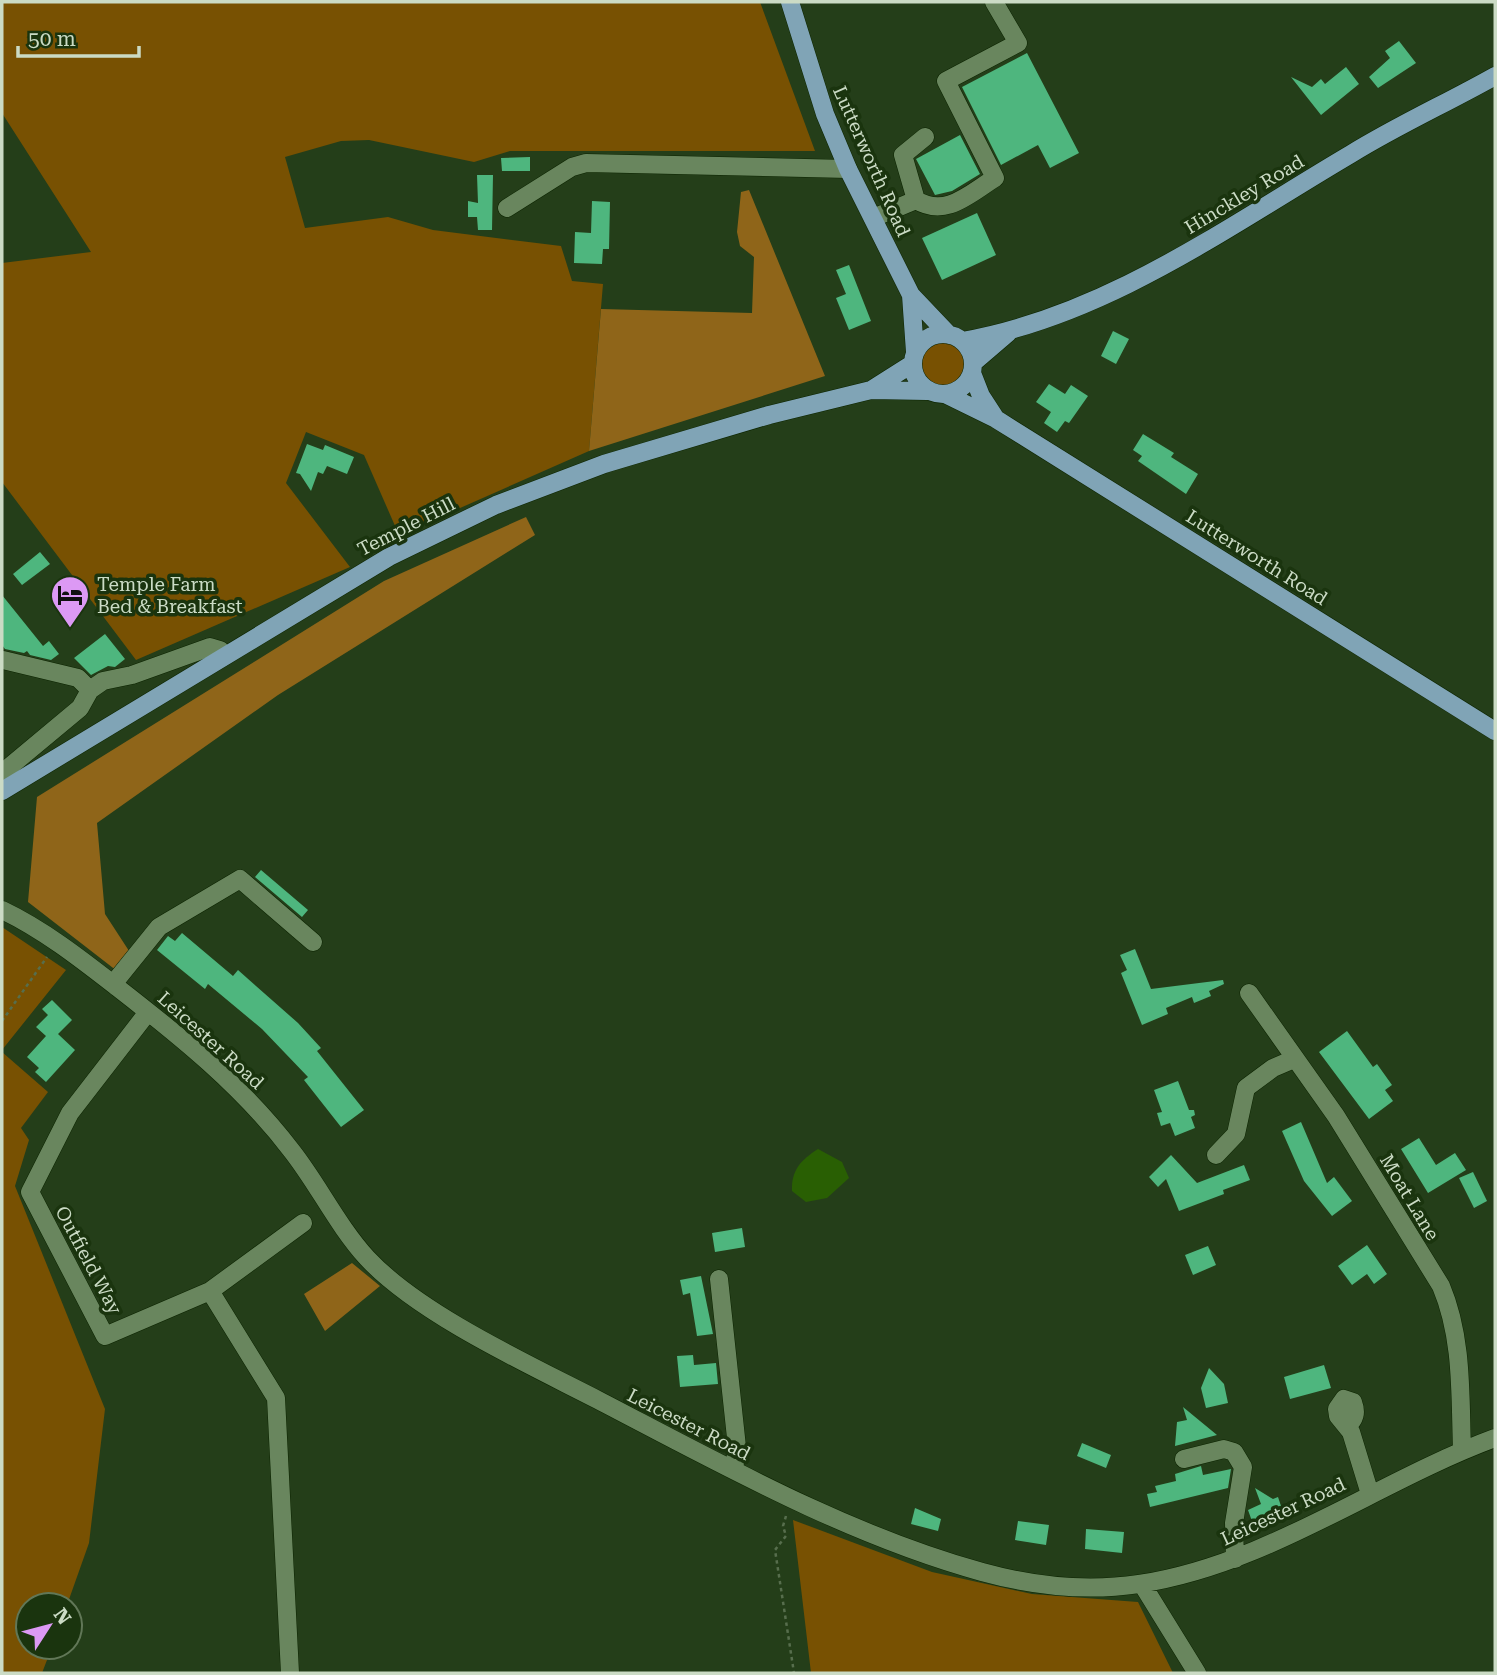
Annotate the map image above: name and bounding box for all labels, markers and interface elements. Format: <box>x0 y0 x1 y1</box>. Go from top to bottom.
scale bar <box>18 14 138 58</box>
text: 50 m <box>28 27 76 51</box>
street label: Lutterworth Road <box>828 82 915 240</box>
street label: Hinckley Road <box>1180 150 1308 239</box>
street label: Temple Hill <box>354 492 459 561</box>
street label: Lutterworth Road <box>1182 505 1332 610</box>
place label: Temple Farm Bed & Breakfast <box>97 573 243 618</box>
hotel icon: Temple Farm Bed & Breakfast <box>49 574 91 629</box>
street label: Leicester Road <box>153 987 269 1094</box>
street label: Moat Lane <box>1375 1150 1444 1244</box>
street label: Outfield Way <box>50 1202 127 1319</box>
street label: Leicester Road <box>623 1384 754 1465</box>
street label: Leicester Road <box>1217 1472 1349 1550</box>
north arrow <box>14 1591 84 1661</box>
text: N <box>49 1604 76 1629</box>

